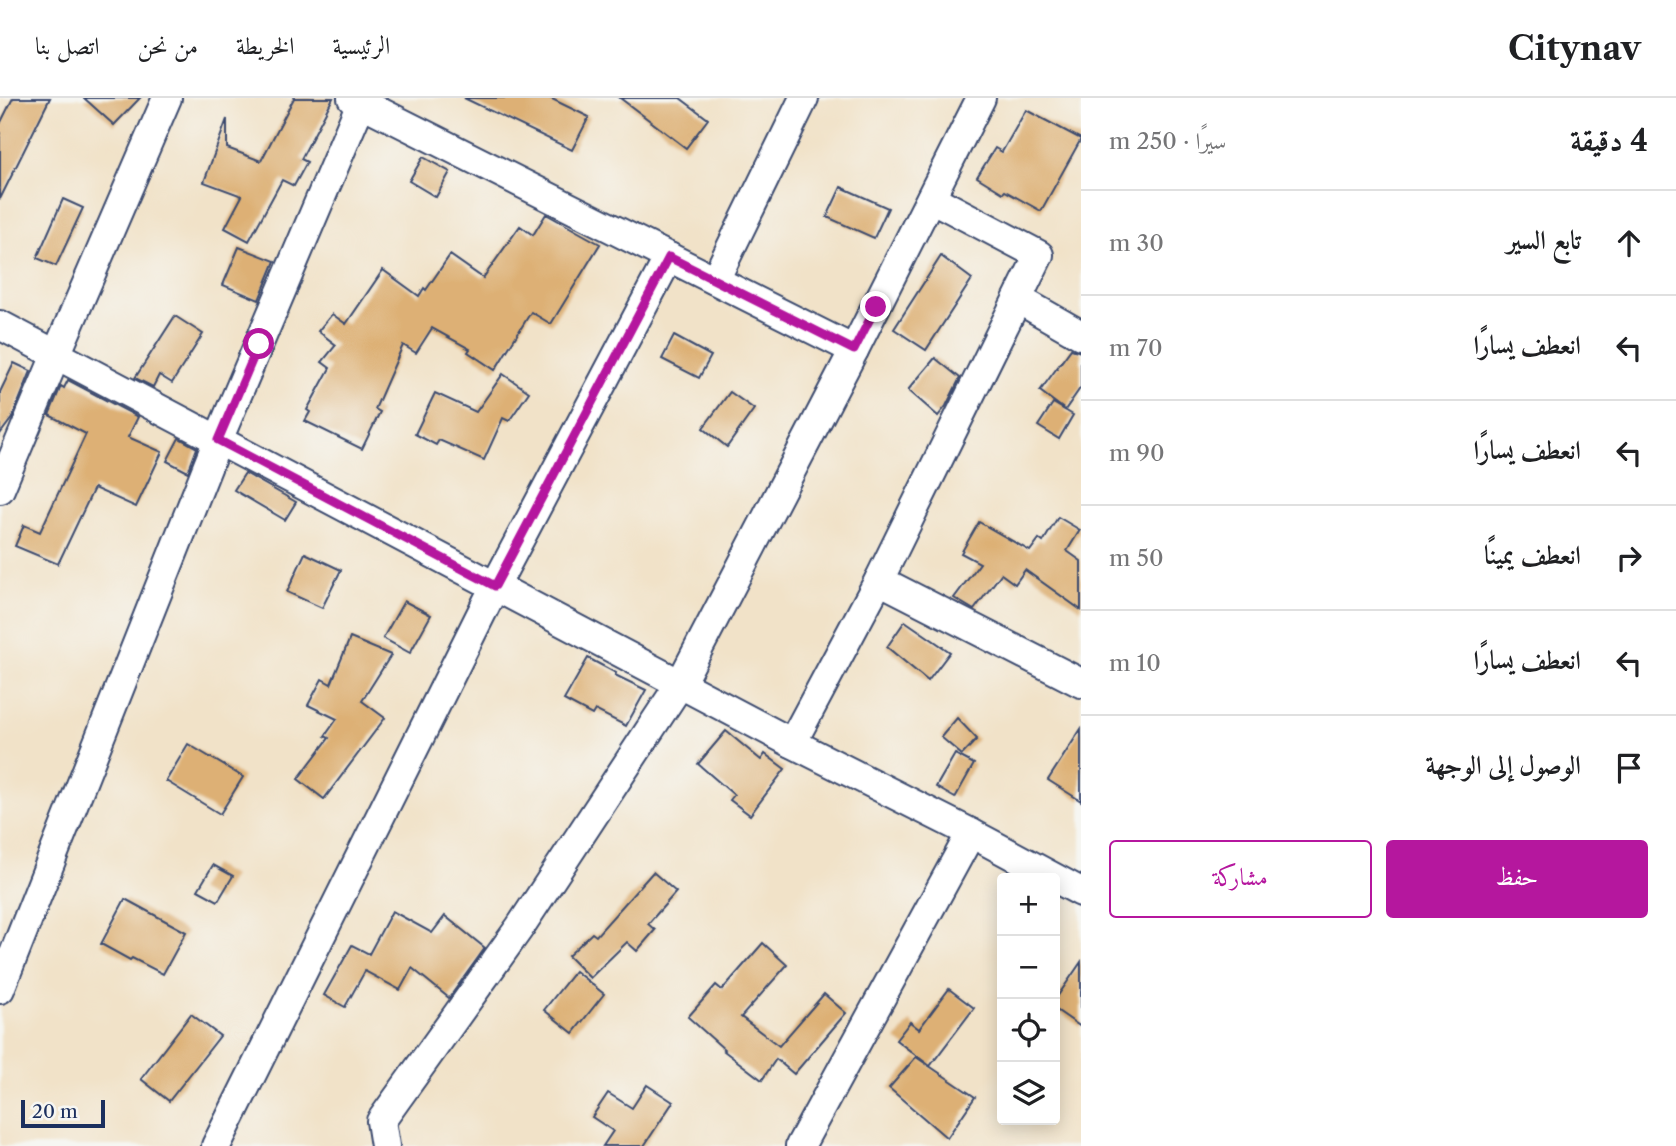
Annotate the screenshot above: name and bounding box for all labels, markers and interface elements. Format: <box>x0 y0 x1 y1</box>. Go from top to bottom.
text: Citynav <box>1508 28 1641 69</box>
text: اتصل بنا <box>35 31 99 60</box>
text: من نحن <box>137 31 198 60</box>
text: الخريطة <box>236 31 294 60</box>
text: الرئيسية <box>332 31 390 60</box>
text: 4 دقيقة <box>1570 122 1648 159</box>
text: سيرًا · 250 m <box>1109 127 1226 155</box>
text: تابع السير <box>1507 224 1581 256</box>
icon: ahead <box>1610 224 1648 262</box>
text: 30 m <box>1109 229 1164 257</box>
route end <box>860 291 891 322</box>
route start <box>243 328 274 359</box>
text: انعطف يسارًا <box>1473 329 1581 361</box>
icon: left <box>1610 329 1648 367</box>
text: 70 m <box>1109 334 1162 362</box>
text: انعطف يسارًا <box>1473 434 1581 466</box>
icon: left <box>1610 434 1648 472</box>
text: 90 m <box>1109 439 1165 467</box>
text: انعطف يمينًا <box>1484 539 1581 571</box>
icon: right <box>1610 539 1648 577</box>
text: 50 m <box>1109 544 1164 572</box>
text: انعطف يسارًا <box>1473 644 1581 676</box>
icon: left <box>1610 644 1648 682</box>
text: 10 m <box>1109 649 1161 677</box>
text: الوصول إلى الوجهة <box>1426 749 1581 781</box>
icon: arrive <box>1610 749 1648 787</box>
button: مشاركة <box>1109 840 1372 918</box>
button: حفظ <box>1386 840 1648 918</box>
map controls <box>997 873 1060 1125</box>
button: + <box>997 873 1060 936</box>
button: − <box>997 936 1060 999</box>
button: locate <box>997 999 1060 1062</box>
button: layers <box>997 1062 1060 1125</box>
scale bar <box>21 1097 105 1129</box>
text: 20 m <box>32 1100 78 1123</box>

